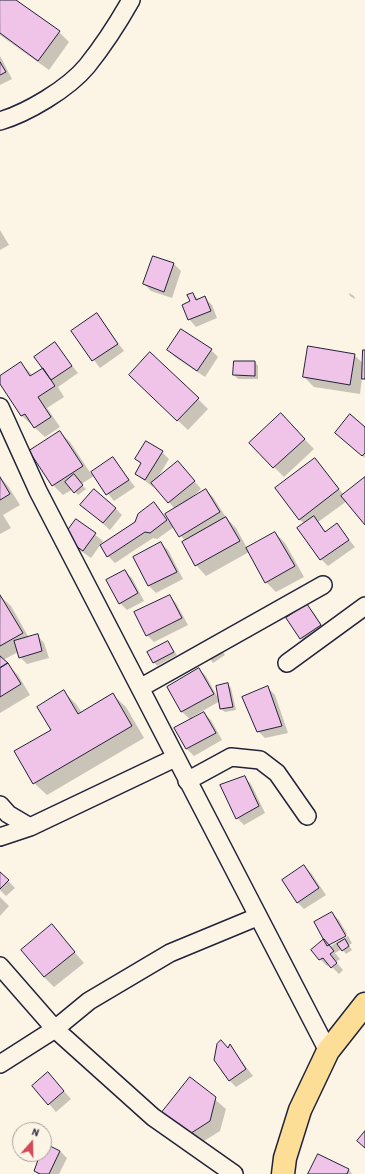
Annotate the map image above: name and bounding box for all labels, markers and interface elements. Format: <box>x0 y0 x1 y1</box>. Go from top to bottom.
north arrow <box>12 1122 52 1162</box>
text: N <box>31 1124 41 1139</box>

